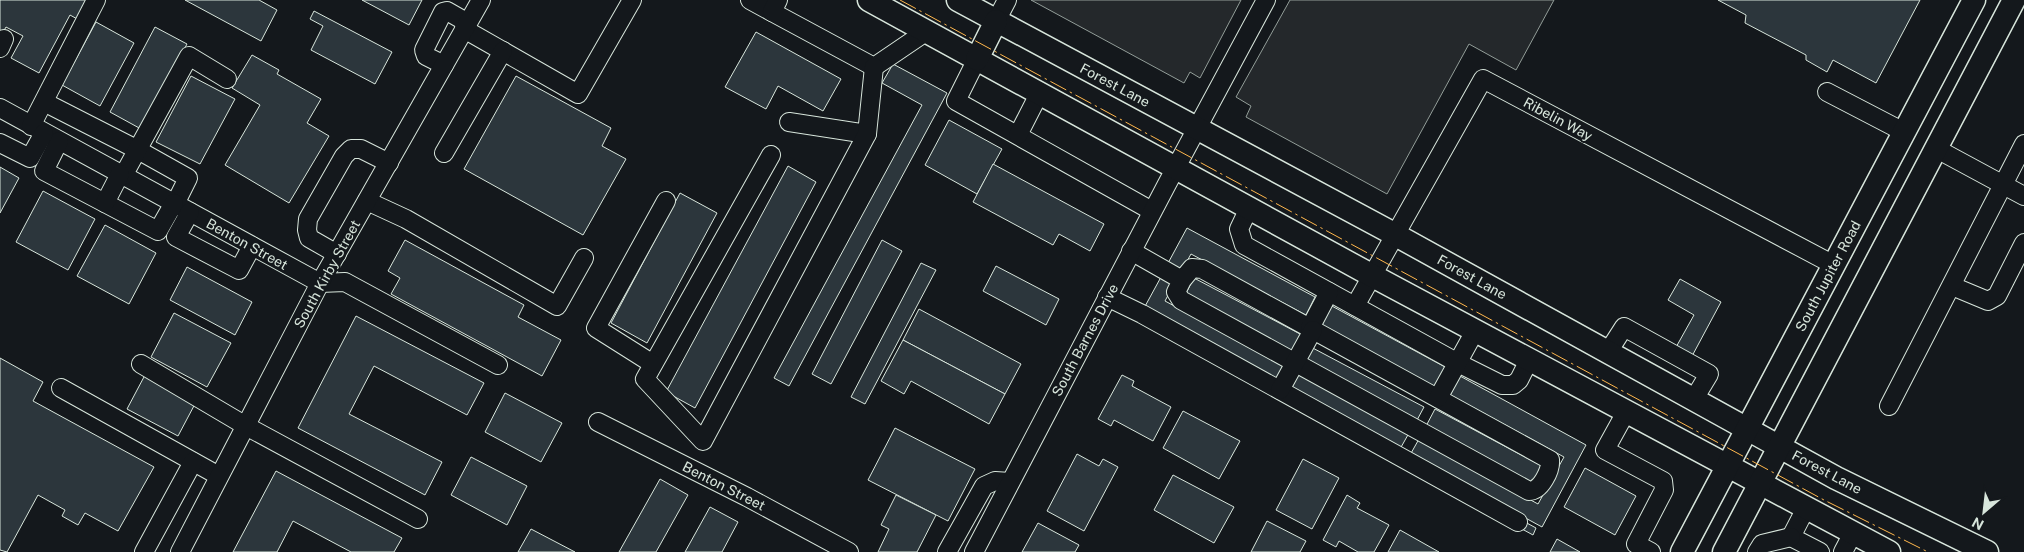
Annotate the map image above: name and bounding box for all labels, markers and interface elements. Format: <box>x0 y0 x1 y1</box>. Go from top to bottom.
street label: Forest Lane <box>1077 60 1153 110</box>
street label: Ribelin Way <box>1521 94 1596 144</box>
street label: Benton Street <box>203 215 291 273</box>
street label: South Kirby Street <box>291 217 363 331</box>
street label: South Jupiter Road <box>1792 218 1864 334</box>
street label: Forest Lane <box>1435 251 1509 303</box>
street label: South Barnes Drive <box>1049 281 1121 399</box>
street label: Forest Lane <box>1789 447 1865 497</box>
street label: Benton Street <box>680 458 768 514</box>
north arrow <box>1959 487 2009 537</box>
text: N <box>1969 514 1986 533</box>

